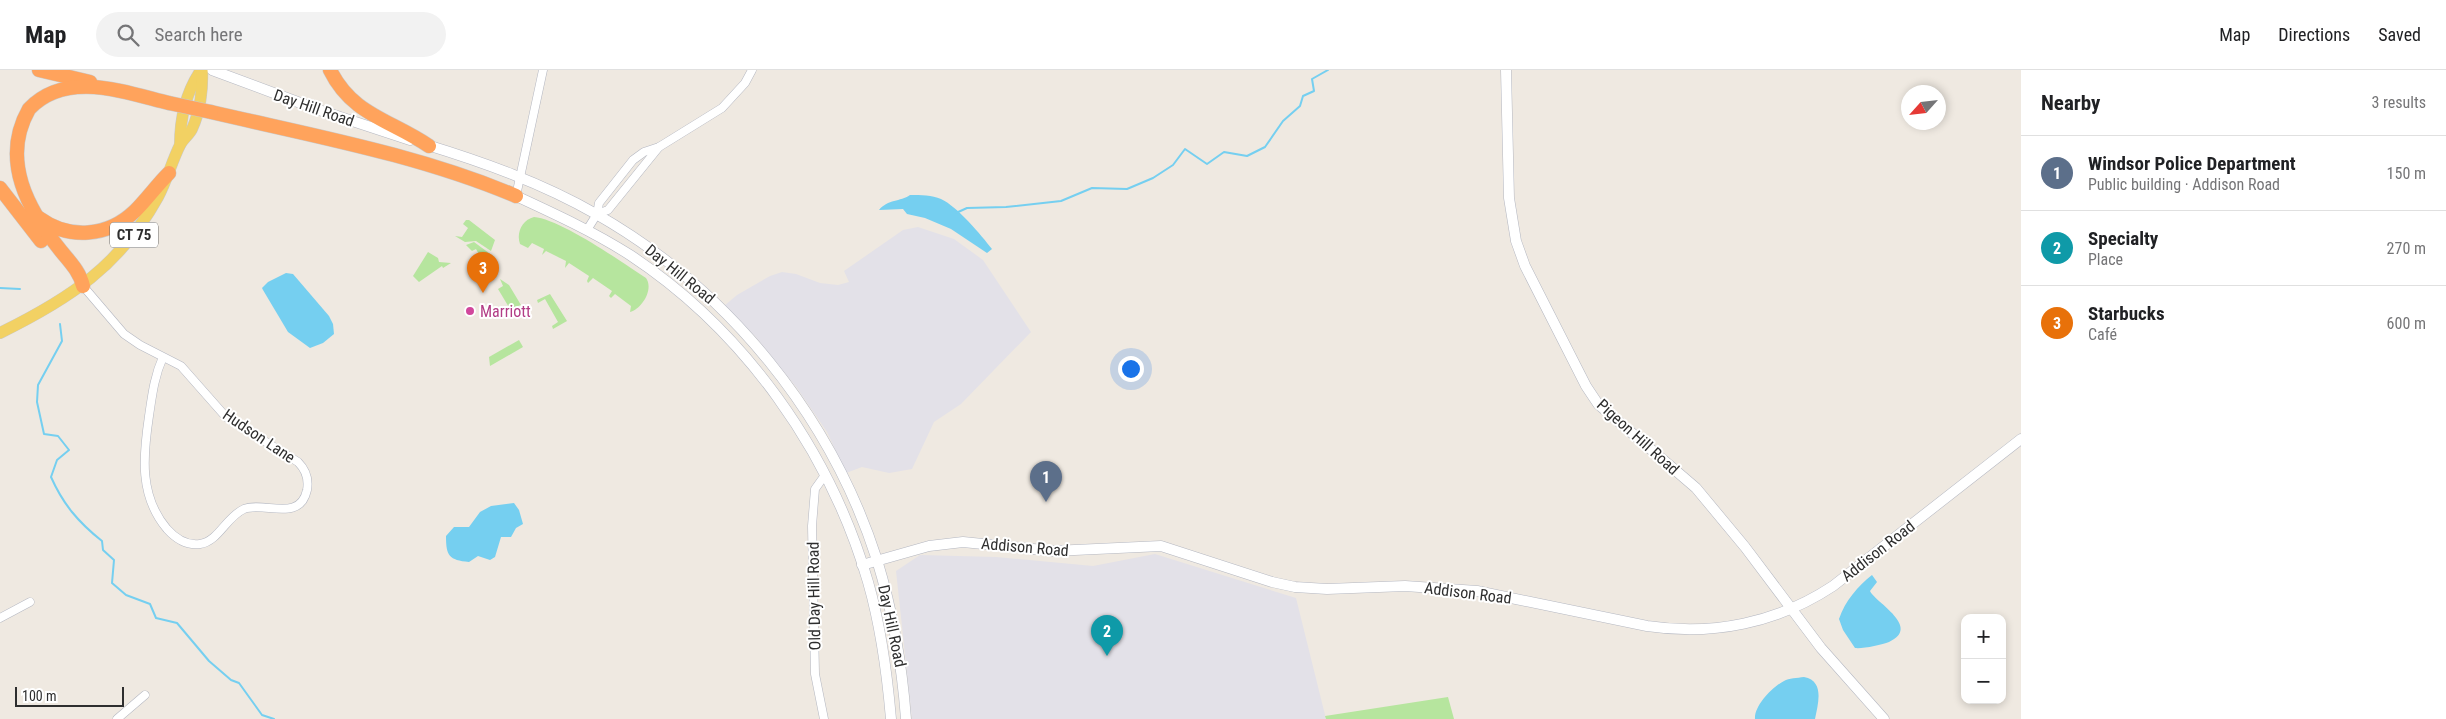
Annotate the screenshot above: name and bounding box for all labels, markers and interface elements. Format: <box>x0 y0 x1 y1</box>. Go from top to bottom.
search box <box>96 12 446 57</box>
text: Map <box>25 21 66 49</box>
icon: search <box>114 21 142 49</box>
text: Search here <box>154 23 243 46</box>
text: Map <box>2219 24 2250 45</box>
text: Directions <box>2278 24 2350 45</box>
text: Saved <box>2378 24 2421 45</box>
street label: Day Hill Road <box>271 85 357 131</box>
north arrow <box>1901 85 1946 130</box>
text: Nearby <box>2041 91 2100 115</box>
text: 3 results <box>2371 93 2426 112</box>
text: Windsor Police Department <box>2088 152 2296 175</box>
text: 1 <box>2053 164 2061 183</box>
text: 150 m <box>2387 164 2426 183</box>
text: Public building · Addison Road <box>2088 175 2280 194</box>
road number: CT 75 <box>110 222 158 248</box>
text: Specialty <box>2088 227 2158 250</box>
text: 2 <box>2053 239 2061 258</box>
text: 270 m <box>2387 239 2426 258</box>
street label: Day Hill Road <box>641 240 719 308</box>
text: Place <box>2088 250 2123 269</box>
pin: 3 <box>467 252 499 293</box>
place label: Marriott <box>480 302 531 321</box>
text: Starbucks <box>2088 302 2165 325</box>
marker: Marriott <box>464 305 476 317</box>
text: 3 <box>2053 314 2061 333</box>
text: 600 m <box>2387 314 2426 333</box>
text: Café <box>2088 325 2117 344</box>
your location <box>1118 356 1144 382</box>
street label: Pigeon Hill Road <box>1593 395 1683 479</box>
street label: Hudson Lane <box>219 405 299 467</box>
pin: 1 <box>1030 461 1062 502</box>
street label: Addison Road <box>1838 517 1918 585</box>
street label: Addison Road <box>981 534 1069 560</box>
street label: Old Day Hill Road <box>804 542 824 650</box>
street label: Addison Road <box>1423 578 1513 608</box>
street label: Day Hill Road <box>874 583 910 669</box>
map controls <box>1961 614 2006 704</box>
button: + <box>1961 614 2006 659</box>
pin: 2 <box>1091 615 1123 656</box>
button: − <box>1961 659 2006 704</box>
scale bar <box>15 684 124 707</box>
text: 100 m <box>22 688 57 704</box>

